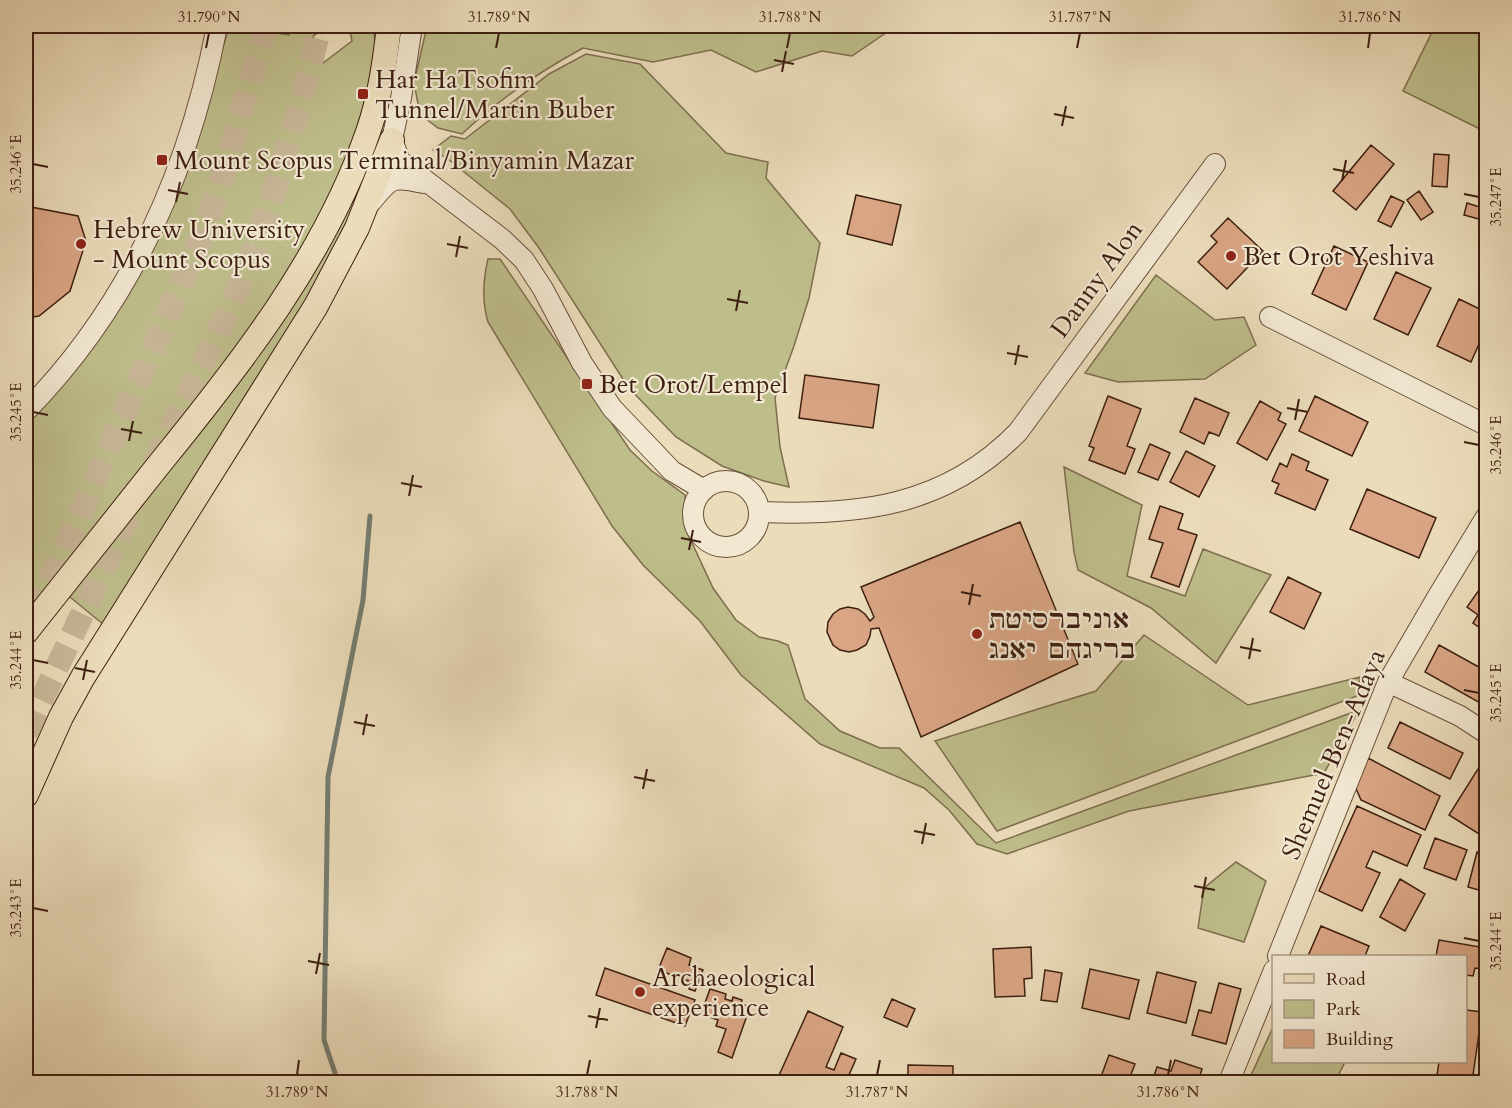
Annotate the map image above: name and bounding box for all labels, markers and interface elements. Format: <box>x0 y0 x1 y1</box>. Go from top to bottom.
text: 31.790°N <box>178 7 241 27</box>
text: 31.789°N <box>468 7 531 27</box>
text: 31.788°N <box>759 7 822 27</box>
text: 31.787°N <box>1049 7 1112 27</box>
text: 31.786°N <box>1339 7 1402 27</box>
place label: Har HaTsofim Tunnel/Martin Buber <box>375 62 615 127</box>
marker: Har HaTsofim Tunnel/Martin Buber <box>356 87 370 101</box>
text: 35.246°E <box>6 134 26 194</box>
place label: Mount Scopus Terminal/Binyamin Mazar <box>174 143 635 178</box>
marker: Mount Scopus Terminal/Binyamin Mazar <box>155 153 169 167</box>
text: 35.247°E <box>1486 167 1506 227</box>
place label: Hebrew University - Mount Scopus <box>93 212 306 277</box>
street label: Danny Alon <box>1042 214 1151 345</box>
marker: Hebrew University - Mount Scopus <box>74 237 88 251</box>
place label: Bet Orot Yeshiva <box>1243 239 1435 274</box>
marker: Bet Orot Yeshiva <box>1224 249 1238 263</box>
place label: Bet Orot/Lempel <box>599 367 788 402</box>
marker: Bet Orot/Lempel <box>580 377 594 391</box>
text: 35.245°E <box>6 382 26 442</box>
text: 35.246°E <box>1486 415 1506 475</box>
place label: אוניברסיטת בריגהם יאנג <box>989 602 1136 667</box>
marker: אוניברסיטת בריגהם יאנג <box>970 627 984 641</box>
text: 35.244°E <box>6 630 26 690</box>
street label: Shemuel Ben-Adaya <box>1273 644 1394 865</box>
text: 35.245°E <box>1486 663 1506 723</box>
text: 35.243°E <box>6 878 26 938</box>
text: 35.244°E <box>1486 911 1506 971</box>
legend <box>1272 955 1467 1063</box>
place label: Archaeological experience <box>652 960 816 1025</box>
text: Road <box>1326 967 1366 992</box>
marker: Archaeological experience <box>633 985 647 999</box>
text: Park <box>1326 997 1361 1022</box>
text: Building <box>1326 1027 1394 1052</box>
text: 31.789°N <box>266 1082 329 1102</box>
text: 31.788°N <box>556 1082 619 1102</box>
text: 31.787°N <box>846 1082 909 1102</box>
text: 31.786°N <box>1137 1082 1200 1102</box>

